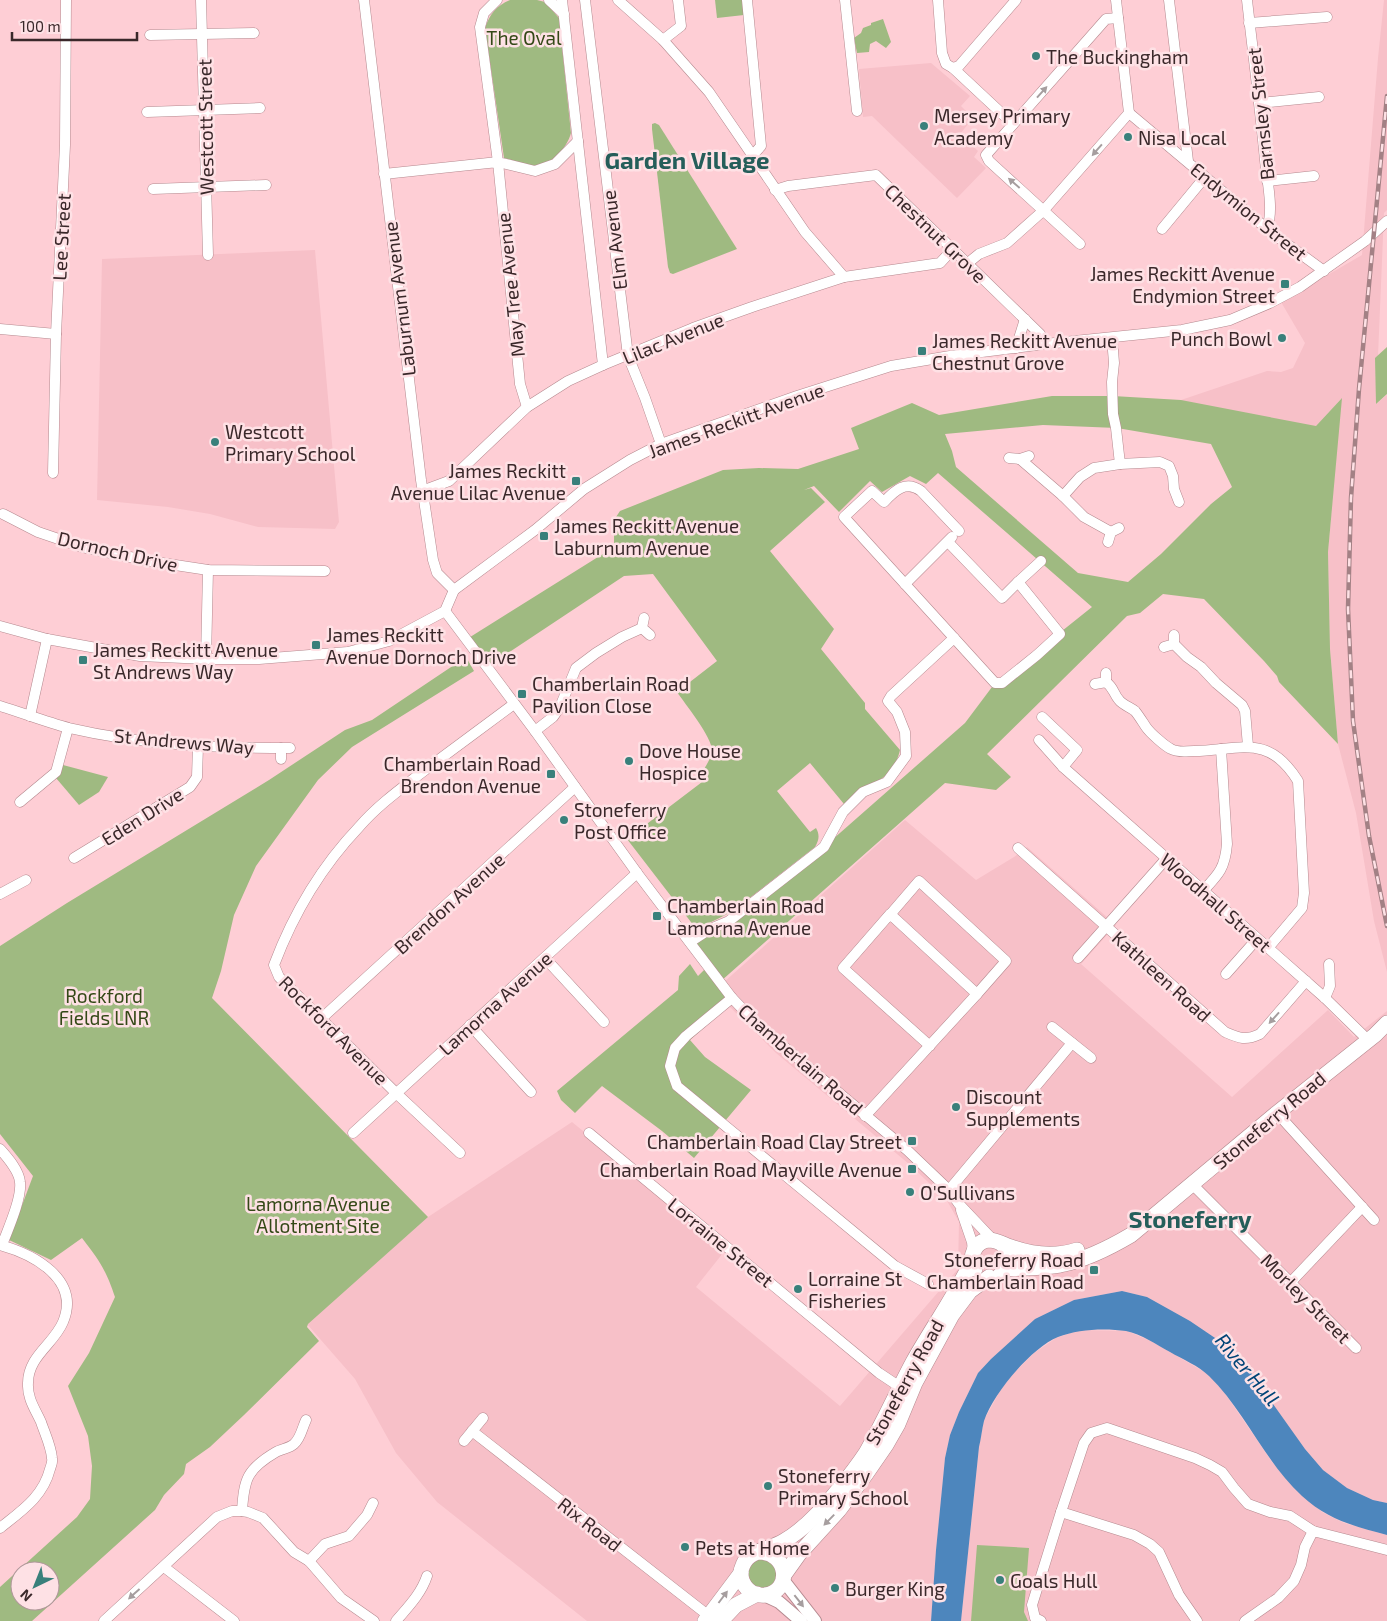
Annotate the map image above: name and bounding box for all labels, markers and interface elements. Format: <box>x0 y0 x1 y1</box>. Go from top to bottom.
scale bar <box>12 10 138 42</box>
text: 100 m <box>20 17 61 35</box>
park label: The Oval <box>486 26 562 49</box>
place label: The Buckingham <box>1046 45 1189 68</box>
street label: Barnsley Street <box>1242 47 1278 181</box>
marker: The Buckingham <box>1030 50 1042 62</box>
street label: Westcott Street <box>192 59 218 195</box>
one-way arrow <box>1036 86 1047 98</box>
place label: Mersey Primary Academy <box>934 104 1070 149</box>
marker: Mersey Primary Academy <box>918 120 930 132</box>
place label: Nisa Local <box>1138 126 1227 149</box>
marker: Nisa Local <box>1122 131 1134 143</box>
one-way arrow <box>1091 143 1103 155</box>
district label: Garden Village <box>604 145 770 174</box>
street label: Endymion Street <box>1186 157 1312 265</box>
one-way arrow <box>1008 177 1020 189</box>
street label: Chestnut Grove <box>880 179 992 287</box>
street label: Elm Avenue <box>596 189 632 291</box>
street label: Lee Street <box>47 193 75 281</box>
street label: May Tree Avenue <box>491 212 529 358</box>
street label: Laburnum Avenue <box>378 220 420 378</box>
place label: James Reckitt Avenue Endymion Street <box>1090 262 1275 307</box>
marker: James Reckitt Avenue Endymion Street <box>1279 278 1291 290</box>
street label: Lilac Avenue <box>619 307 727 369</box>
place label: Punch Bowl <box>1171 327 1272 350</box>
place label: James Reckitt Avenue Chestnut Grove <box>932 329 1117 374</box>
marker: Punch Bowl <box>1276 332 1288 344</box>
marker: James Reckitt Avenue Chestnut Grove <box>916 345 928 357</box>
street label: James Reckitt Avenue <box>645 378 827 462</box>
place label: Westcott Primary School <box>225 420 356 465</box>
marker: Westcott Primary School <box>209 436 221 448</box>
place label: James Reckitt Avenue Lilac Avenue <box>391 459 566 504</box>
marker: James Reckitt Avenue Lilac Avenue <box>570 475 582 487</box>
place label: James Reckitt Avenue Laburnum Avenue <box>554 514 739 559</box>
street label: Dornoch Drive <box>56 526 180 576</box>
marker: James Reckitt Avenue Laburnum Avenue <box>538 530 550 542</box>
place label: James Reckitt Avenue Dornoch Drive <box>326 623 516 668</box>
place label: James Reckitt Avenue St Andrews Way <box>93 638 278 683</box>
marker: James Reckitt Avenue Dornoch Drive <box>310 639 322 651</box>
marker: James Reckitt Avenue St Andrews Way <box>77 654 89 666</box>
place label: Chamberlain Road Pavilion Close <box>532 672 689 717</box>
marker: Chamberlain Road Pavilion Close <box>516 688 528 700</box>
street label: St Andrews Way <box>113 723 255 759</box>
place label: Dove House Hospice <box>639 739 741 784</box>
place label: Chamberlain Road Brendon Avenue <box>384 752 541 797</box>
marker: Dove House Hospice <box>623 755 635 767</box>
marker: Chamberlain Road Brendon Avenue <box>545 768 557 780</box>
street label: Eden Drive <box>97 782 187 850</box>
place label: Stoneferry Post Office <box>574 798 667 843</box>
marker: Stoneferry Post Office <box>558 814 570 826</box>
street label: Brendon Avenue <box>389 847 509 959</box>
street label: Woodhall Street <box>1156 848 1276 956</box>
place label: Chamberlain Road Lamorna Avenue <box>667 894 824 939</box>
marker: Chamberlain Road Lamorna Avenue <box>651 910 663 922</box>
street label: Kathleen Road <box>1108 926 1216 1026</box>
street label: Lamorna Avenue <box>434 946 556 1060</box>
street label: Rockford Avenue <box>275 971 393 1089</box>
park label: Rockford Fields LNR <box>59 984 149 1029</box>
street label: Chamberlain Road <box>734 999 868 1119</box>
one-way arrow <box>1269 1012 1280 1025</box>
street label: Stoneferry Road <box>1208 1066 1330 1174</box>
place label: Discount Supplements <box>966 1085 1080 1130</box>
marker: Discount Supplements <box>950 1101 962 1113</box>
place label: Chamberlain Road Clay Street <box>647 1130 902 1153</box>
marker: Chamberlain Road Clay Street <box>906 1135 918 1147</box>
place label: Chamberlain Road Mayville Avenue <box>599 1158 902 1181</box>
marker: Chamberlain Road Mayville Avenue <box>906 1163 918 1175</box>
place label: O'Sullivans <box>920 1181 1015 1204</box>
marker: O'Sullivans <box>904 1186 916 1198</box>
park label: Lamorna Avenue Allotment Site <box>246 1192 390 1237</box>
street label: Lorraine Street <box>664 1192 778 1292</box>
district label: Stoneferry <box>1128 1204 1252 1233</box>
place label: Stoneferry Road Chamberlain Road <box>927 1248 1084 1293</box>
street label: Morley Street <box>1256 1248 1356 1348</box>
marker: Stoneferry Road Chamberlain Road <box>1088 1264 1100 1276</box>
place label: Lorraine St Fisheries <box>808 1267 902 1312</box>
marker: Lorraine St Fisheries <box>792 1283 804 1295</box>
street label: Stoneferry Road <box>860 1315 948 1449</box>
water label: River Hull <box>1211 1328 1285 1410</box>
place label: Stoneferry Primary School <box>778 1464 909 1509</box>
marker: Stoneferry Primary School <box>762 1480 774 1492</box>
street label: Rix Road <box>554 1492 626 1556</box>
one-way arrow <box>823 1514 835 1526</box>
place label: Pets at Home <box>695 1536 810 1559</box>
marker: Pets at Home <box>679 1541 691 1553</box>
north arrow <box>10 1561 60 1611</box>
place label: Goals Hull <box>1010 1569 1098 1592</box>
marker: Goals Hull <box>994 1574 1006 1586</box>
place label: Burger King <box>845 1577 945 1600</box>
marker: Burger King <box>829 1582 841 1594</box>
text: N <box>16 1586 35 1606</box>
one-way arrow <box>129 1588 141 1600</box>
one-way arrow <box>717 1591 728 1604</box>
one-way arrow <box>793 1594 804 1607</box>

